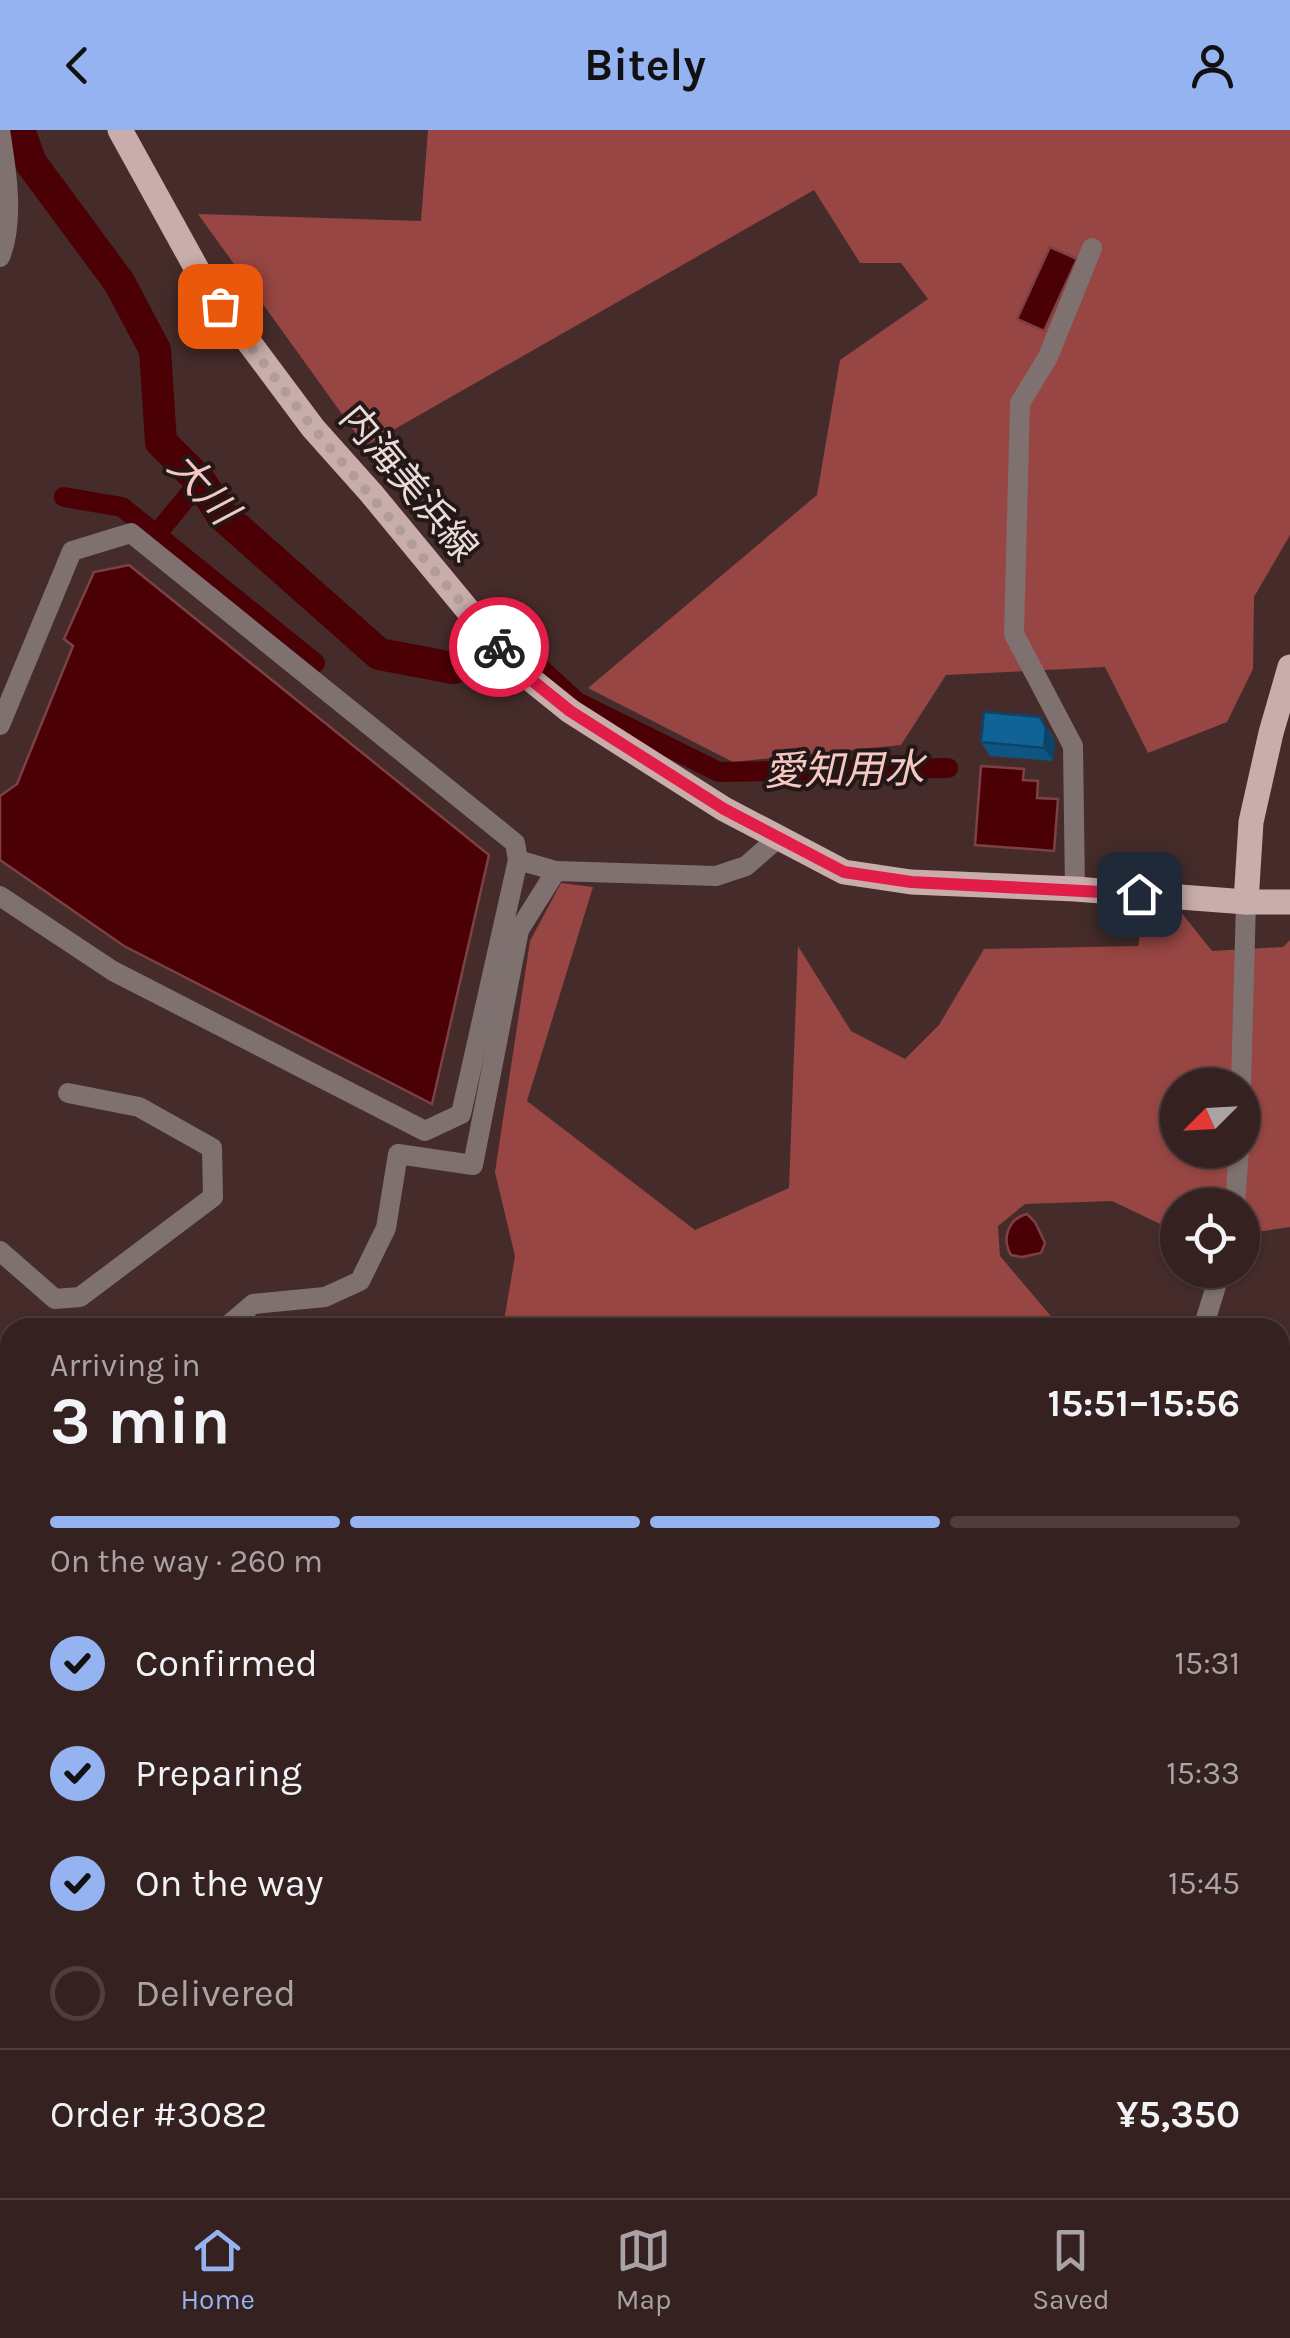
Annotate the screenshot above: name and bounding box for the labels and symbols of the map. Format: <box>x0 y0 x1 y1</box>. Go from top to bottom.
pin <box>178 264 263 349</box>
street label: 内海美浜線 <box>331 396 487 570</box>
water label: 大川 <box>159 443 250 536</box>
courier <box>449 597 549 697</box>
water label: 愛知用水 <box>764 745 928 795</box>
pin <box>1097 852 1182 937</box>
north arrow <box>1160 1068 1260 1168</box>

